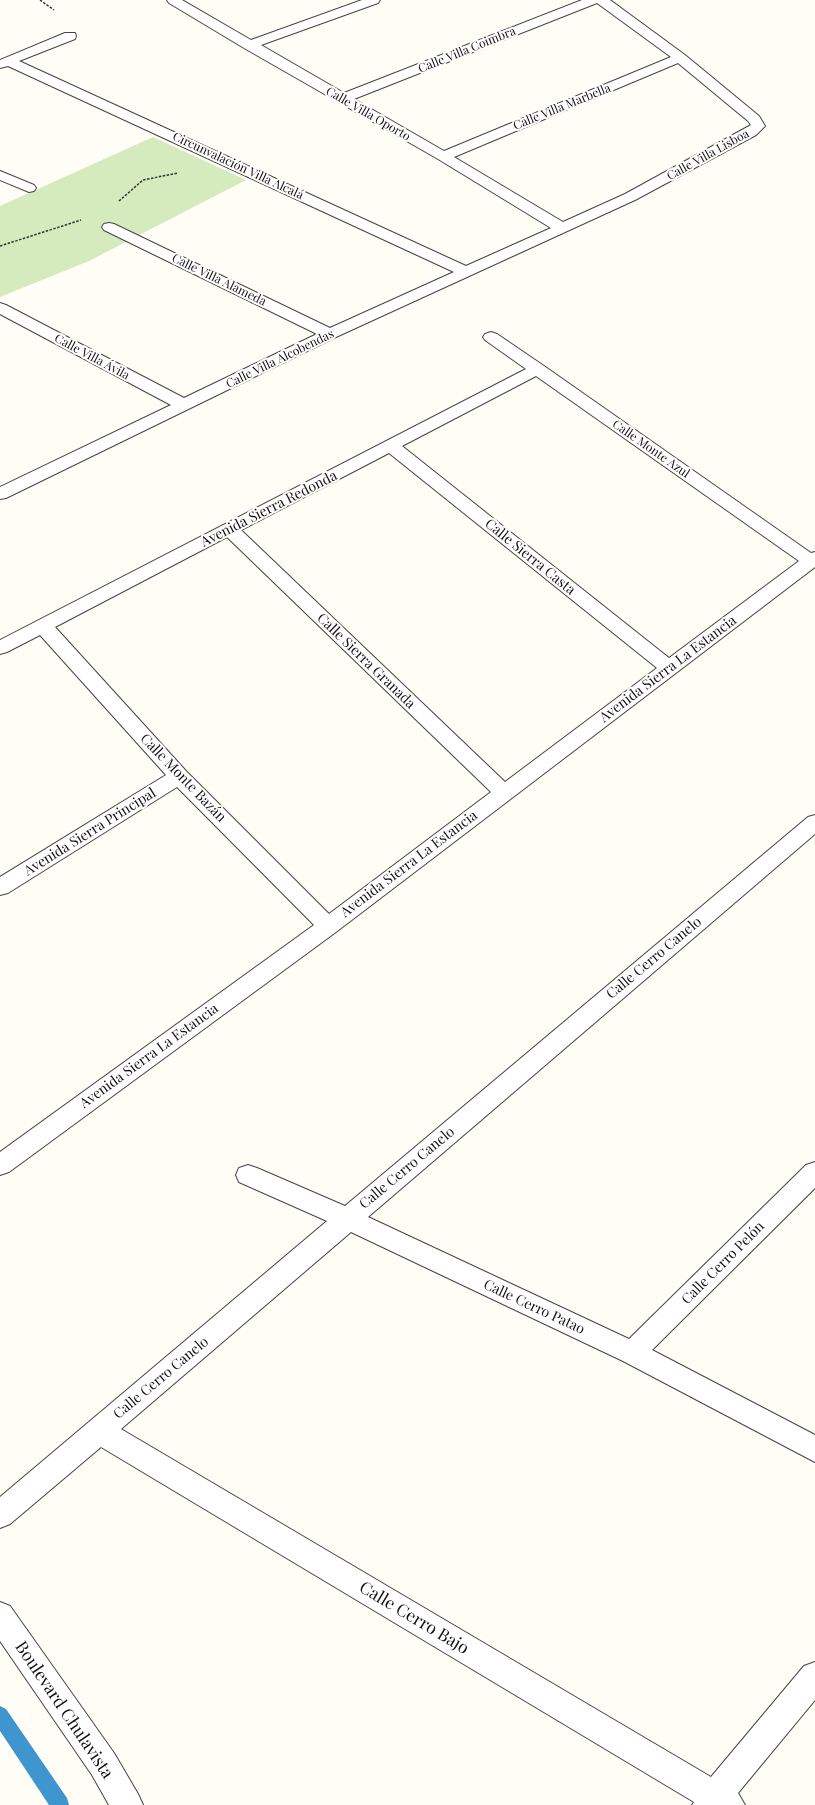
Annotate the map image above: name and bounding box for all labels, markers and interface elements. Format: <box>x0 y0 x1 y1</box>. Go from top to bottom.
street label: Calle Villa Coimbra <box>416 24 518 76</box>
street label: Calle Villa Marbella <box>511 81 613 133</box>
street label: Calle Villa Oporto <box>323 84 413 144</box>
street label: Calle Villa Lisboa <box>664 126 752 184</box>
street label: Circunvalación Villa Alcalá <box>170 129 306 203</box>
street label: Calle Villa Alameda <box>169 251 269 309</box>
street label: Calle Villa Alcobendas <box>224 327 336 391</box>
street label: Calle Villa Ávila <box>52 331 132 383</box>
street label: Calle Monte Azul <box>610 417 692 481</box>
street label: Avenida Sierra Redonda <box>198 467 340 551</box>
street label: Calle Sierra Casta <box>481 515 579 599</box>
street label: Calle Sierra Granada <box>313 610 419 712</box>
street label: Avenida Sierra La Estancia <box>596 612 740 726</box>
street label: Calle Monte Bazán <box>137 730 229 826</box>
street label: Avenida Sierra Principal <box>21 785 159 879</box>
street label: Avenida Sierra La Estancia <box>337 807 481 921</box>
street label: Calle Cerro Canelo <box>603 913 705 1003</box>
street label: Avenida Sierra La Estancia <box>77 1000 221 1112</box>
street label: Calle Cerro Canelo <box>356 1123 458 1213</box>
street label: Calle Cerro Pelón <box>678 1218 768 1308</box>
street label: Calle Cerro Patao <box>481 1276 587 1338</box>
street label: Calle Cerro Canelo <box>110 1333 212 1423</box>
street label: Calle Cerro Bajo <box>356 1577 472 1659</box>
street label: Boulevard Chulavista <box>10 1637 118 1783</box>

